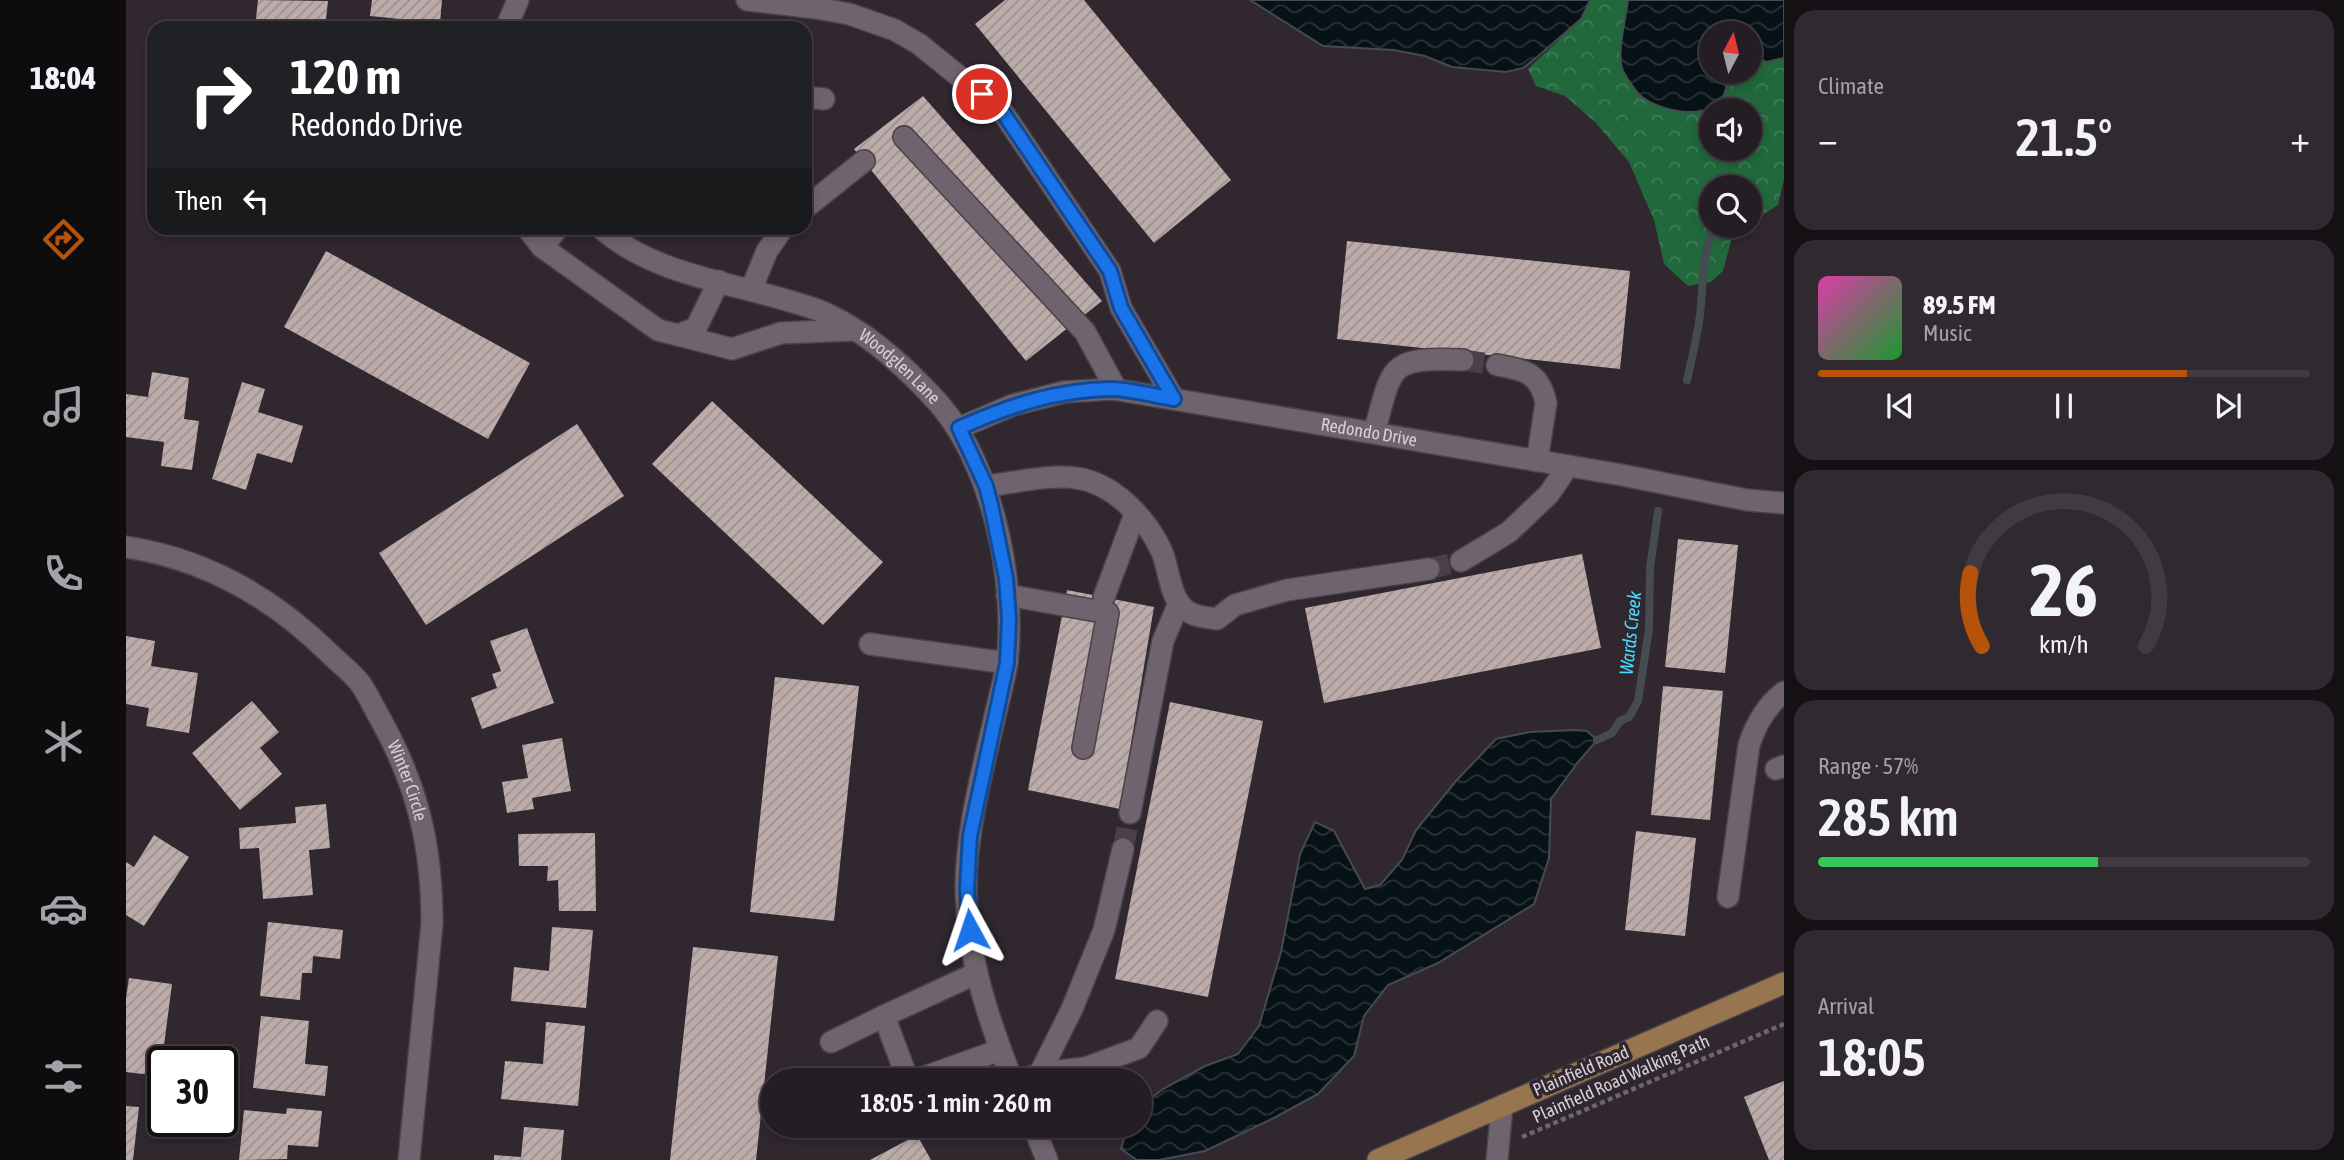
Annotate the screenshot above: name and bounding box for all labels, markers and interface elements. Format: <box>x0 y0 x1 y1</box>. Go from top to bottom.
north arrow <box>1699 21 1762 84</box>
map controls <box>1699 21 1762 238</box>
text: 120 m <box>290 48 401 104</box>
icon: right <box>175 49 266 140</box>
text: 18:04 <box>30 59 96 96</box>
pin <box>952 64 1012 124</box>
text: Climate <box>1818 73 1884 99</box>
icon: arrive <box>963 75 1001 113</box>
button: sound <box>1699 98 1762 161</box>
text: Redondo Drive <box>290 106 463 143</box>
text: 21.5° <box>2016 107 2112 167</box>
text: − <box>1818 117 1838 160</box>
text: + <box>2290 117 2310 160</box>
button: search <box>1699 175 1762 238</box>
icon: left <box>237 182 275 220</box>
text: Then <box>175 186 223 216</box>
icon: directions <box>39 215 88 264</box>
text: 89.5 FM <box>1923 290 1996 320</box>
text: Music <box>1923 320 1971 346</box>
street label: Woodglen Lane <box>855 324 945 408</box>
icon: music <box>39 382 88 431</box>
icon: previous <box>1881 387 1919 425</box>
icon: pause <box>2045 387 2083 425</box>
icon: next <box>2209 387 2247 425</box>
street label: Redondo Drive <box>1319 413 1419 450</box>
text: 26 <box>2030 548 2098 631</box>
icon: phone <box>39 549 88 598</box>
water label: Wards Creek <box>1615 589 1645 676</box>
text: km/h <box>2039 630 2089 658</box>
icon: climate <box>39 717 88 766</box>
street label: Winter Circle <box>383 737 432 823</box>
text: Range · 57% <box>1818 753 1918 779</box>
text: 285 km <box>1818 787 1959 847</box>
icon: car <box>39 884 88 933</box>
position arrow <box>933 893 1007 967</box>
text: Arrival <box>1818 993 1874 1019</box>
text: 18:05 <box>1818 1027 1926 1087</box>
street label: Plainfield Road Walking Path <box>1529 1030 1712 1127</box>
street label: Plainfield Road <box>1530 1041 1632 1100</box>
speed limit sign: 30 <box>147 1046 238 1137</box>
icon: filters <box>39 1052 88 1101</box>
text: 18:05 · 1 min · 260 m <box>860 1088 1052 1118</box>

